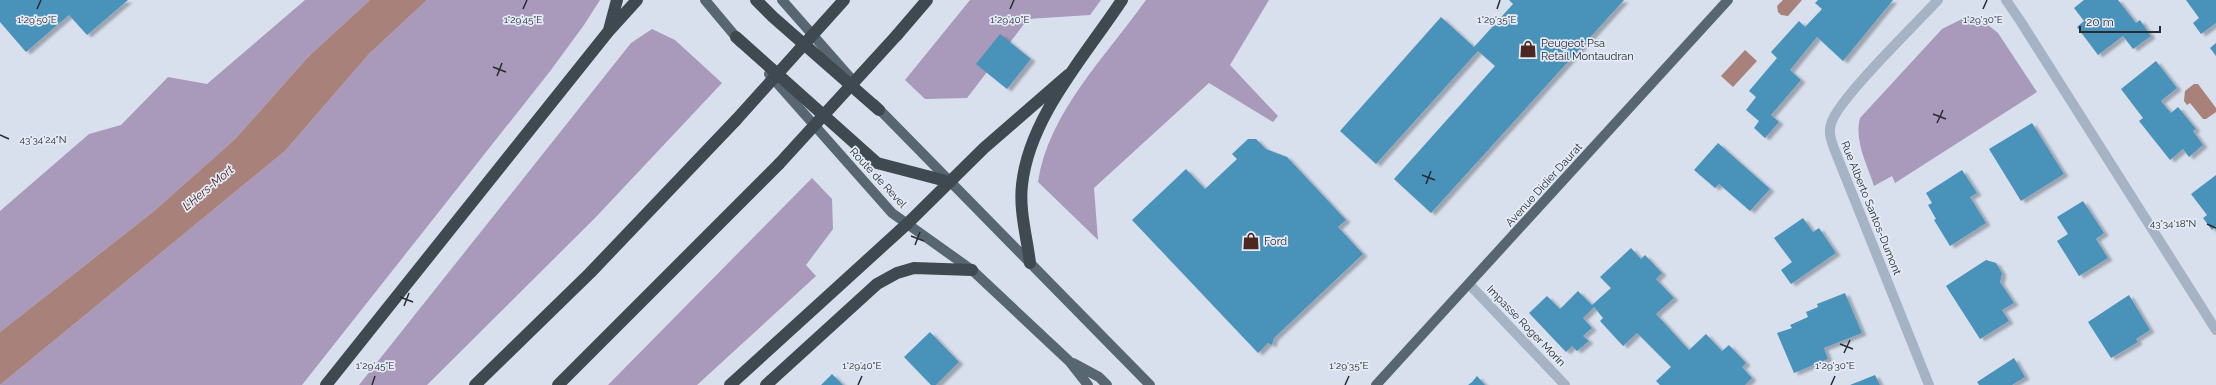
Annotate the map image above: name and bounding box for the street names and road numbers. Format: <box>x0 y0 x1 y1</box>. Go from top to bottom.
street label: Rue Alberto Santos-Dumont <box>1838 139 1904 277</box>
street label: Avenue Didier Daurat <box>1503 140 1585 229</box>
street label: Route de Revel <box>847 145 909 211</box>
street label: Impasse Roger Morin <box>1484 283 1568 369</box>

